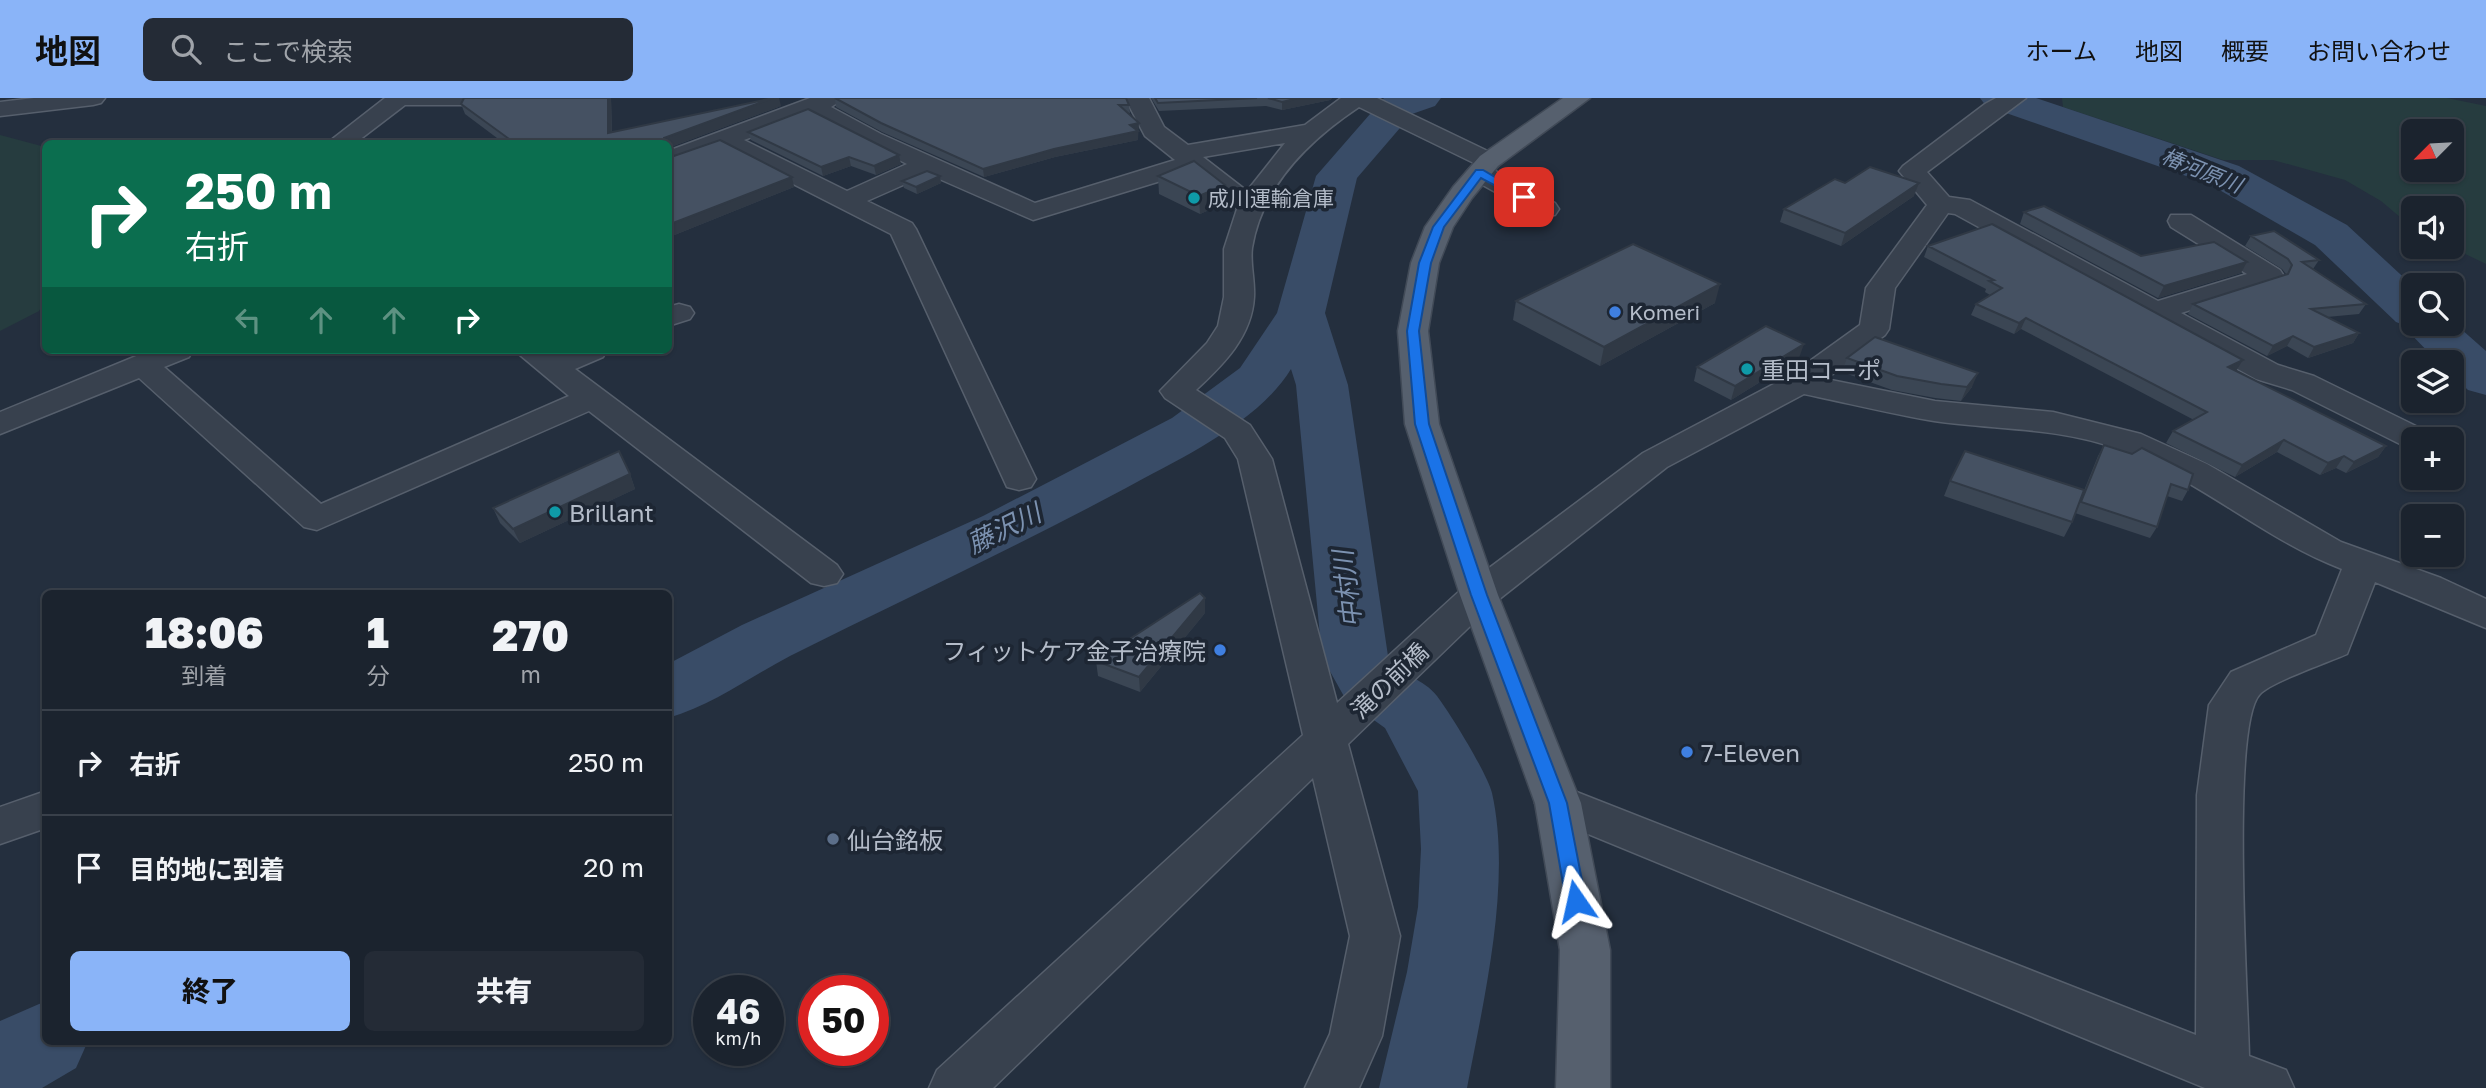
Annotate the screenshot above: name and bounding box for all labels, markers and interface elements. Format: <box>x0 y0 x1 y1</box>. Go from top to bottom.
search box <box>143 18 633 81</box>
icon: search <box>167 30 205 68</box>
text: 地図 <box>35 31 101 70</box>
text: ここで検索 <box>223 36 353 67</box>
text: ホーム <box>2026 36 2097 65</box>
text: 地図 <box>2135 36 2183 65</box>
text: 概要 <box>2221 36 2269 65</box>
text: お問い合わせ <box>2307 36 2451 65</box>
north arrow <box>2401 119 2464 182</box>
map controls <box>2401 119 2464 567</box>
water label: 椿河原川 <box>2158 142 2248 199</box>
text: 250 m <box>185 161 332 220</box>
pin <box>1494 167 1554 227</box>
icon: right <box>70 168 161 259</box>
icon: arrive <box>1505 178 1543 216</box>
place label: 成川運輸倉庫 <box>1208 185 1334 211</box>
marker: 成川運輸倉庫 <box>1186 190 1202 206</box>
button: sound <box>2401 196 2464 259</box>
text: 右折 <box>185 227 249 265</box>
button: search <box>2401 273 2464 336</box>
place label: Komeri <box>1629 299 1700 325</box>
icon: left <box>229 301 267 339</box>
icon: ahead <box>302 301 340 339</box>
icon: ahead <box>375 301 413 339</box>
icon: right <box>448 301 486 339</box>
marker: Komeri <box>1607 304 1623 320</box>
button: layers <box>2401 350 2464 413</box>
place label: 重田コーポ <box>1761 355 1881 384</box>
marker: 重田コーポ <box>1739 361 1755 377</box>
button: + <box>2401 427 2464 490</box>
water label: 藤沢川 <box>962 496 1049 559</box>
place label: Brillant <box>569 498 654 527</box>
marker: Brillant <box>547 504 563 520</box>
button: − <box>2401 504 2464 567</box>
water label: 中村川 <box>1326 545 1367 630</box>
text: 18:06 <box>145 607 264 657</box>
text: 1 <box>367 607 389 657</box>
text: 270 <box>492 610 569 660</box>
place label: フィットケア金子治療院 <box>942 636 1206 665</box>
street label: 滝の前橋 <box>1344 636 1434 724</box>
marker: フィットケア金子治療院 <box>1212 642 1228 658</box>
text: m <box>521 660 541 688</box>
text: 到着 <box>181 661 227 689</box>
text: 分 <box>366 661 389 689</box>
place label: 7-Eleven <box>1701 738 1800 767</box>
icon: right <box>70 744 108 782</box>
marker: 7-Eleven <box>1679 744 1695 760</box>
text: 250 m <box>568 747 644 778</box>
text: 右折 <box>129 749 181 780</box>
place label: 仙台銘板 <box>847 825 943 854</box>
marker: 仙台銘板 <box>825 831 841 847</box>
icon: arrive <box>70 849 108 887</box>
text: 20 m <box>583 852 644 883</box>
text: 目的地に到着 <box>129 854 285 885</box>
position arrow <box>1539 864 1613 938</box>
button: 終了 <box>70 951 350 1031</box>
button: 共有 <box>364 951 644 1031</box>
speed limit sign: 50 <box>798 975 889 1066</box>
text: 46 <box>716 990 761 1032</box>
text: km/h <box>716 1027 761 1049</box>

